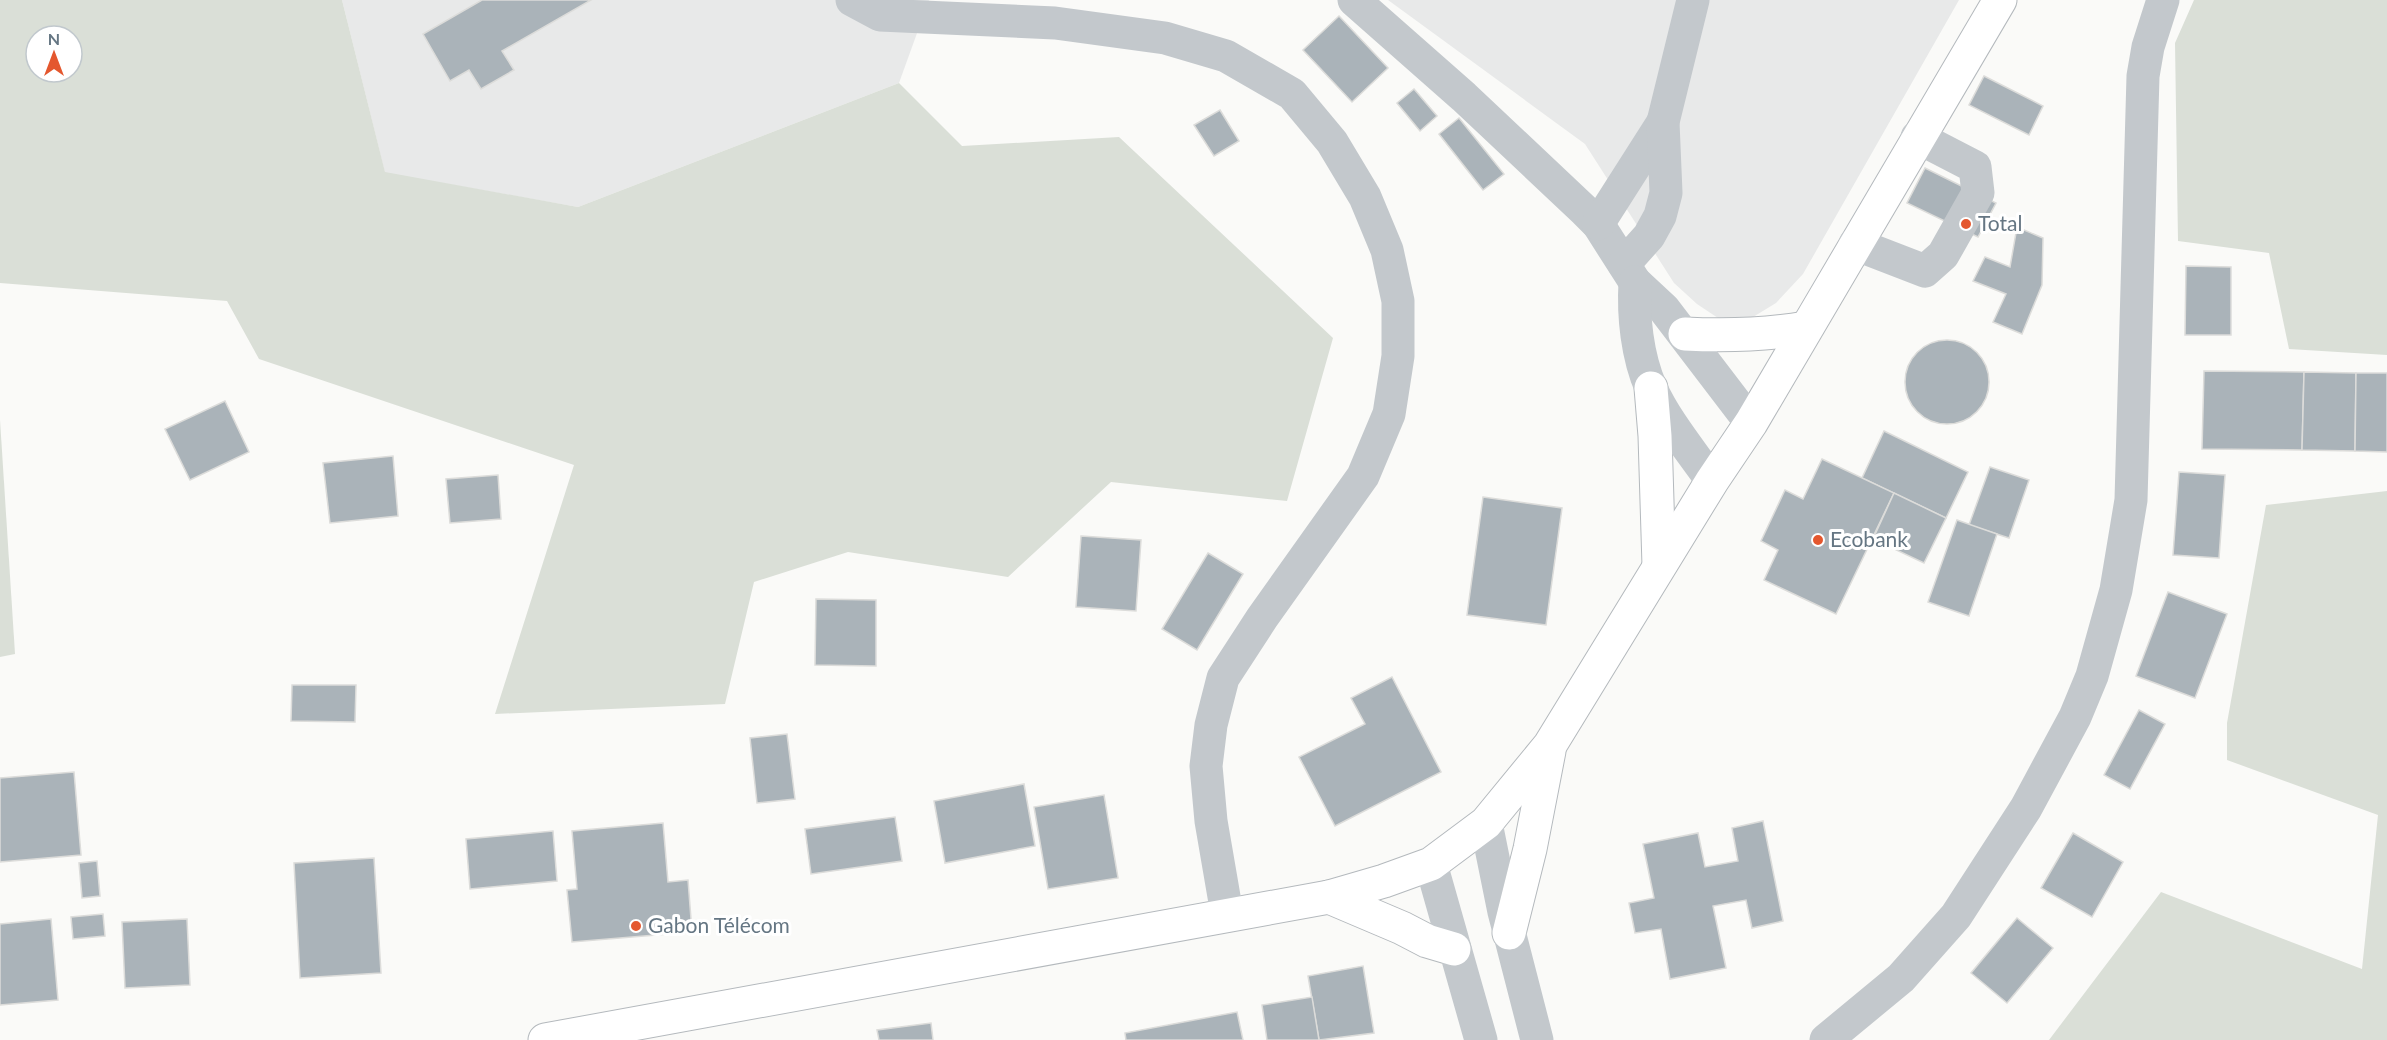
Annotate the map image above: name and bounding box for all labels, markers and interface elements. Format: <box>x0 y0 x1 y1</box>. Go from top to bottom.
north arrow <box>24 24 84 84</box>
text: N <box>48 29 60 48</box>
place label: Total <box>1978 210 2022 235</box>
marker: Total <box>1959 217 1973 231</box>
place label: Ecobank <box>1830 526 1908 551</box>
marker: Ecobank <box>1811 533 1825 547</box>
place label: Gabon Télécom <box>648 912 790 937</box>
marker: Gabon Télécom <box>629 919 643 933</box>

